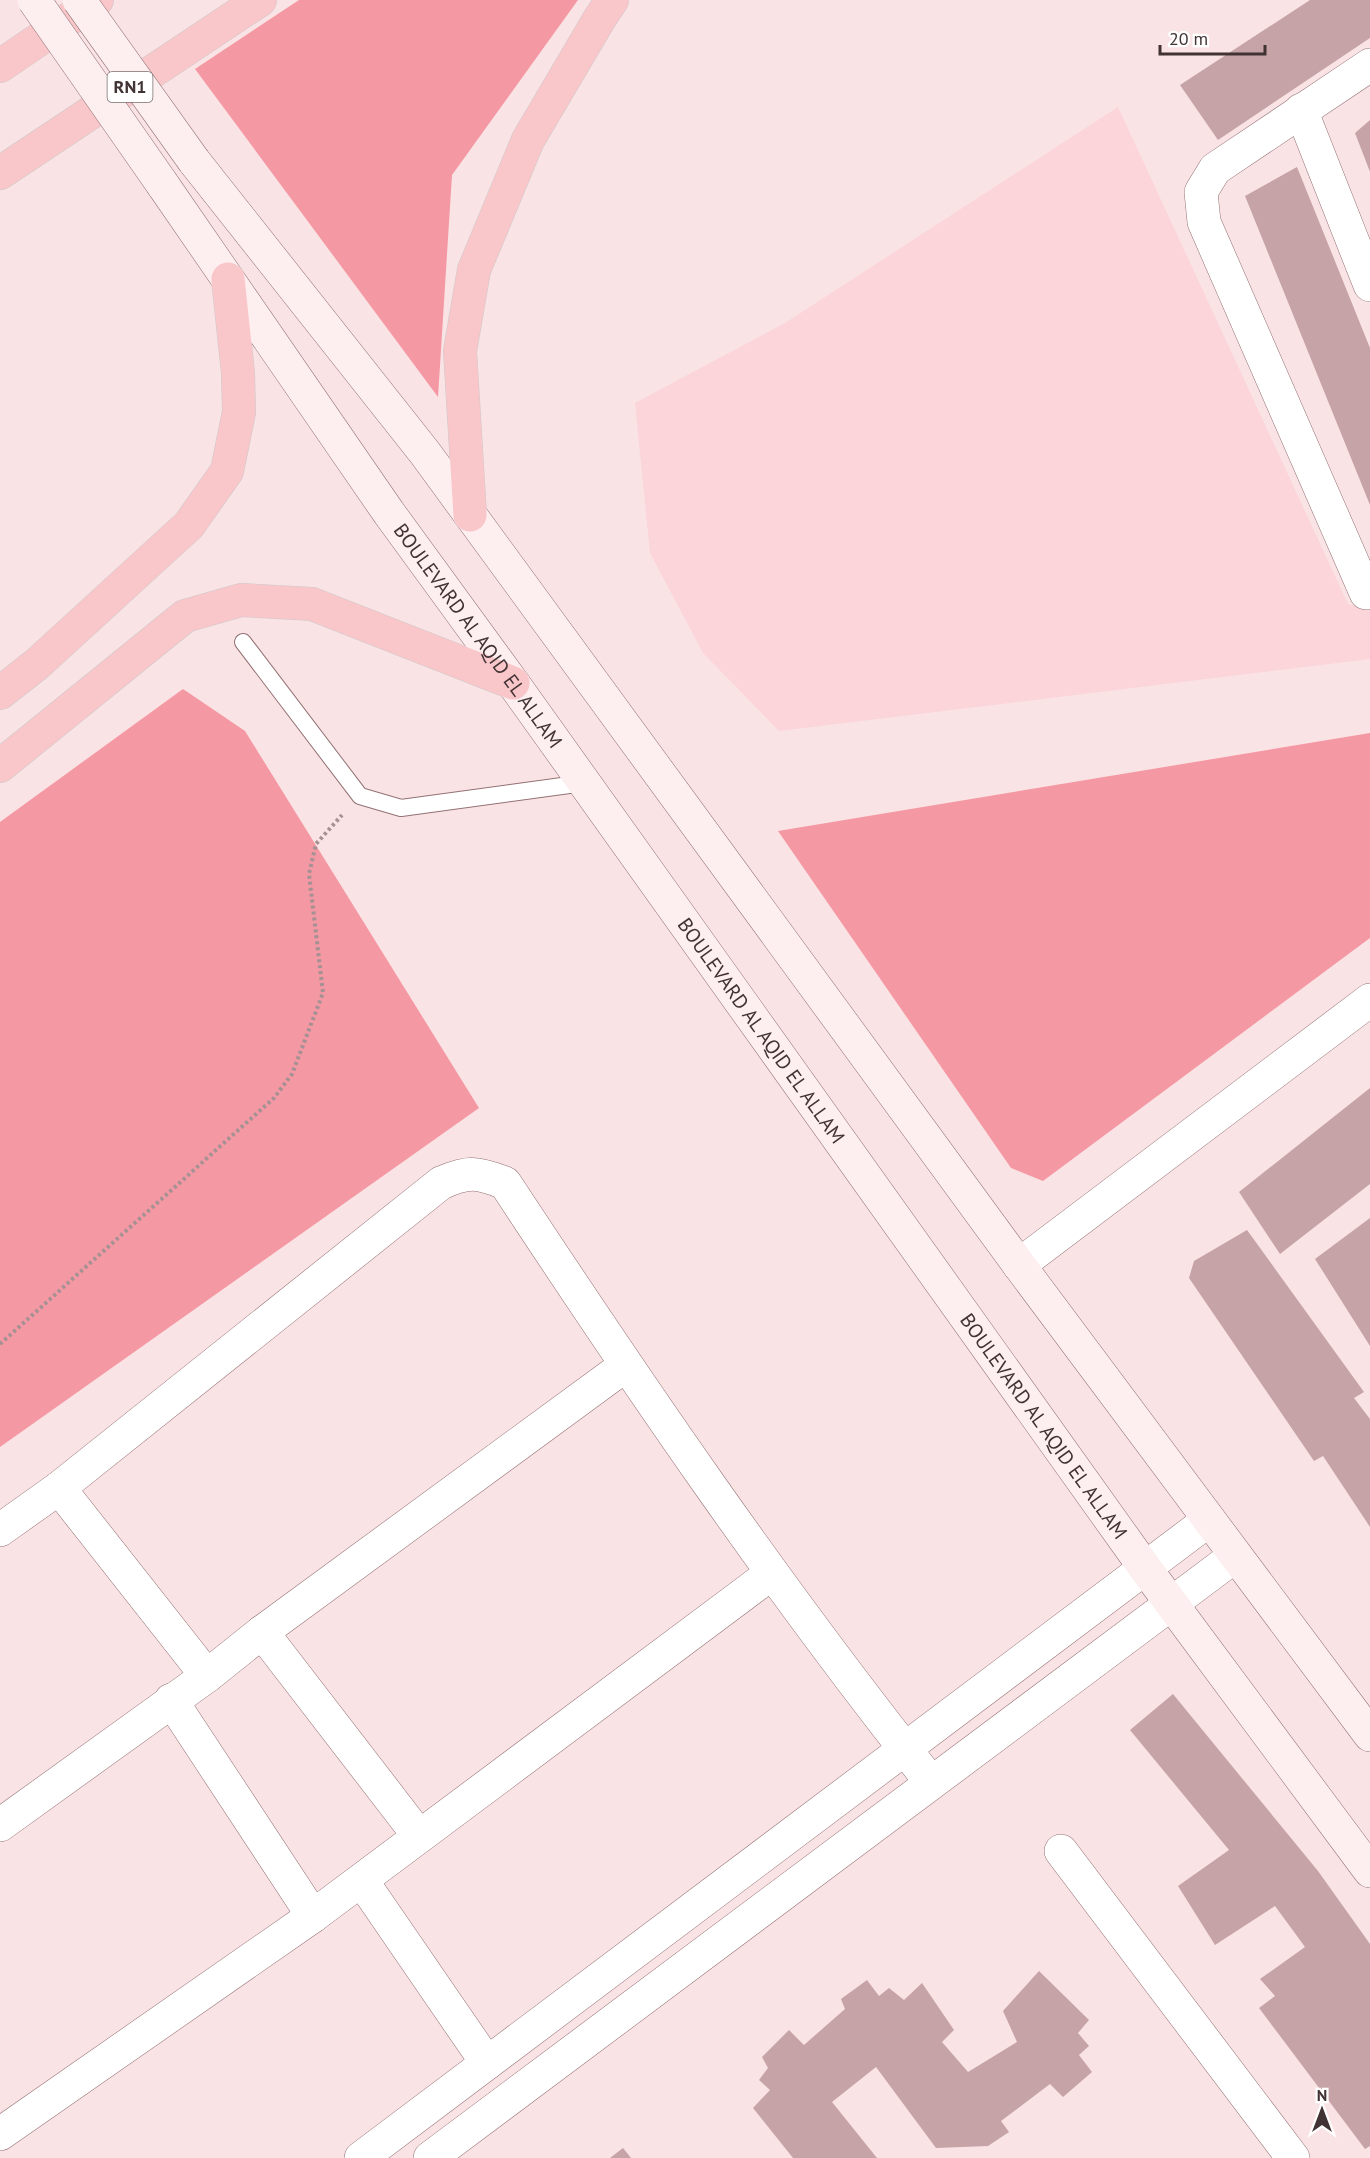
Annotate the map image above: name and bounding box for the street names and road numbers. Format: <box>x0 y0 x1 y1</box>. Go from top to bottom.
road number: RN1 <box>108 72 152 102</box>
street label: BOULEVARD AL AQID EL ALLAM <box>388 518 568 753</box>
street label: BOULEVARD AL AQID EL ALLAM <box>672 913 851 1149</box>
street label: BOULEVARD AL AQID EL ALLAM <box>954 1308 1133 1544</box>

